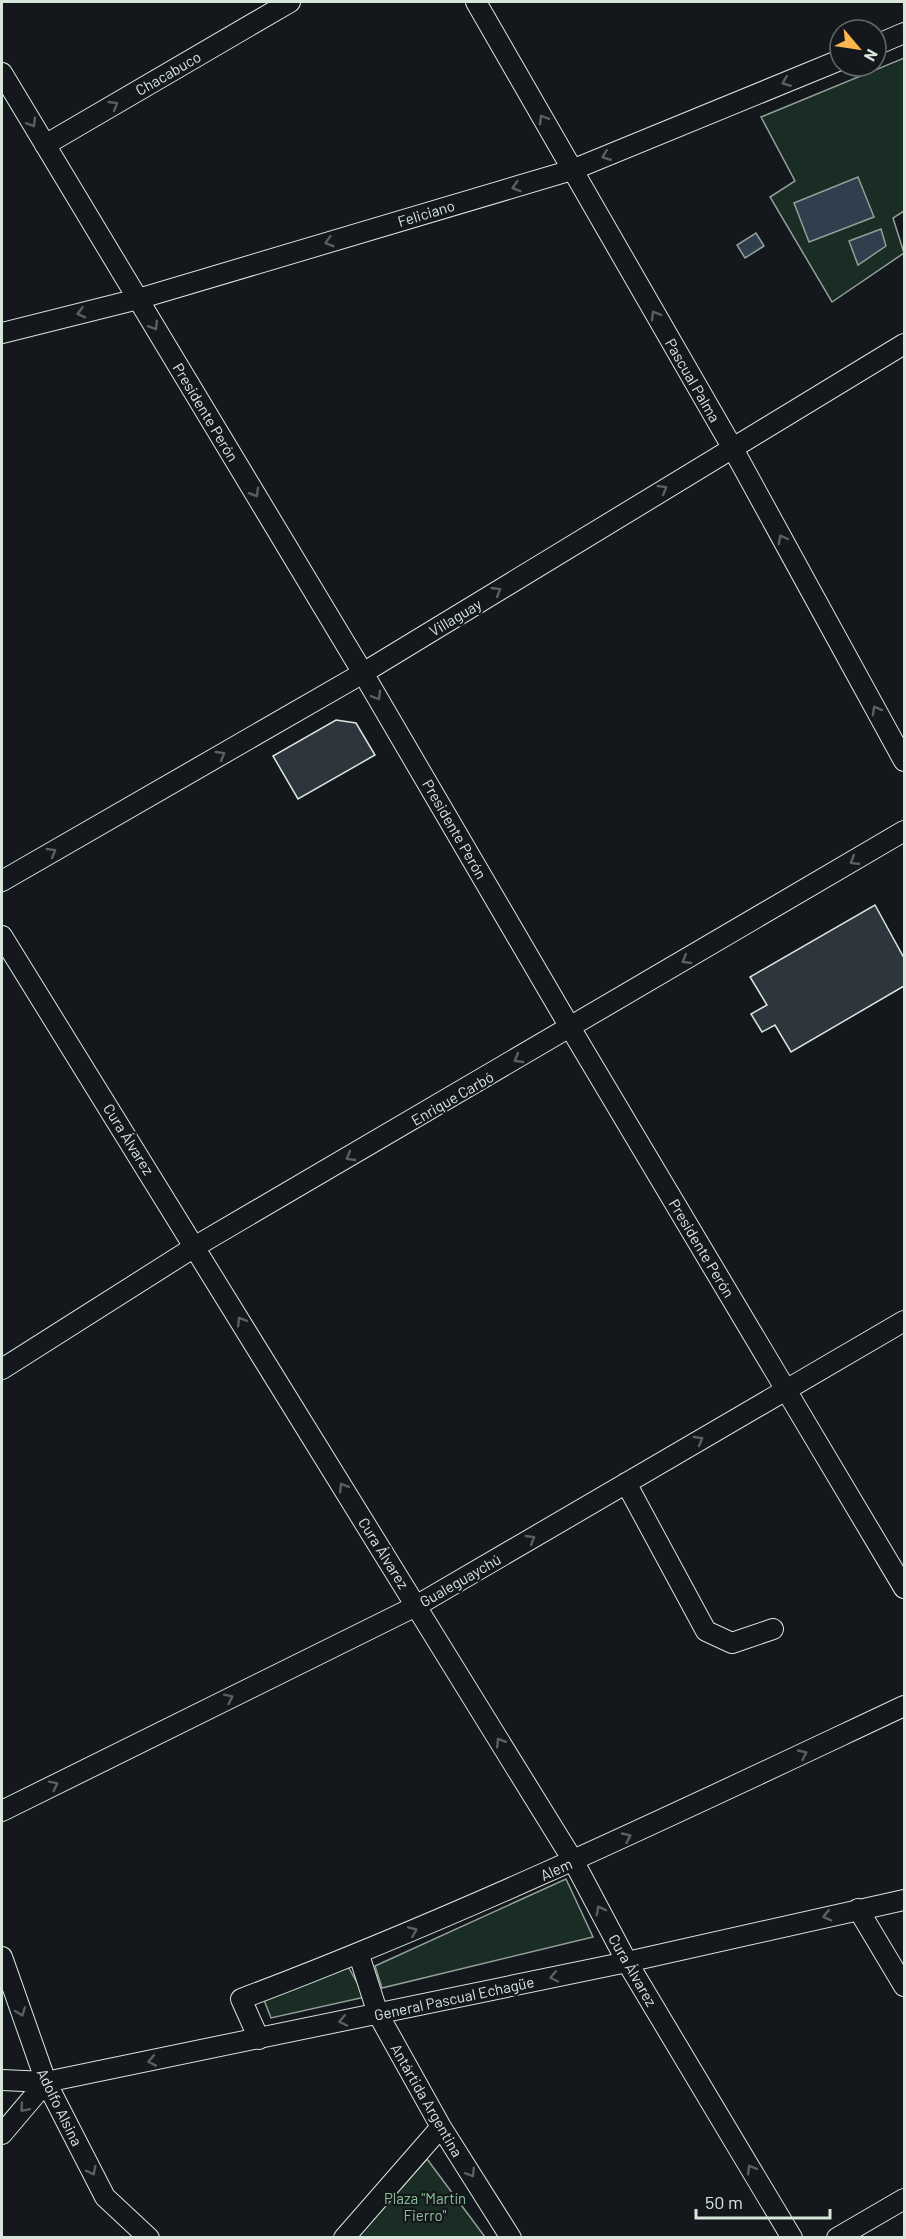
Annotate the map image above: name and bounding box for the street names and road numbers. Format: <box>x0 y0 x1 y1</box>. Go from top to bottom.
street label: Chacabuco <box>132 47 204 99</box>
street label: Feliciano <box>395 196 457 230</box>
street label: Pascual Palma <box>662 335 724 425</box>
street label: Presidente Perón <box>169 359 243 465</box>
street label: Villaguay <box>426 594 484 640</box>
street label: Presidente Perón <box>419 776 491 882</box>
street label: Enrique Carbó <box>408 1067 496 1129</box>
street label: Cura Álvarez <box>100 1100 158 1178</box>
street label: Presidente Perón <box>665 1195 739 1301</box>
street label: Cura Álvarez <box>355 1514 413 1592</box>
street label: Gualeguaychú <box>416 1550 504 1610</box>
street label: Alem <box>537 1854 575 1884</box>
street label: Cura Álvarez <box>605 1931 661 2010</box>
street label: General Pascual Echagüe <box>372 1972 536 2024</box>
street label: Antártida Argentina <box>387 2040 467 2160</box>
street label: Adolfo Alsina <box>34 2065 86 2149</box>

